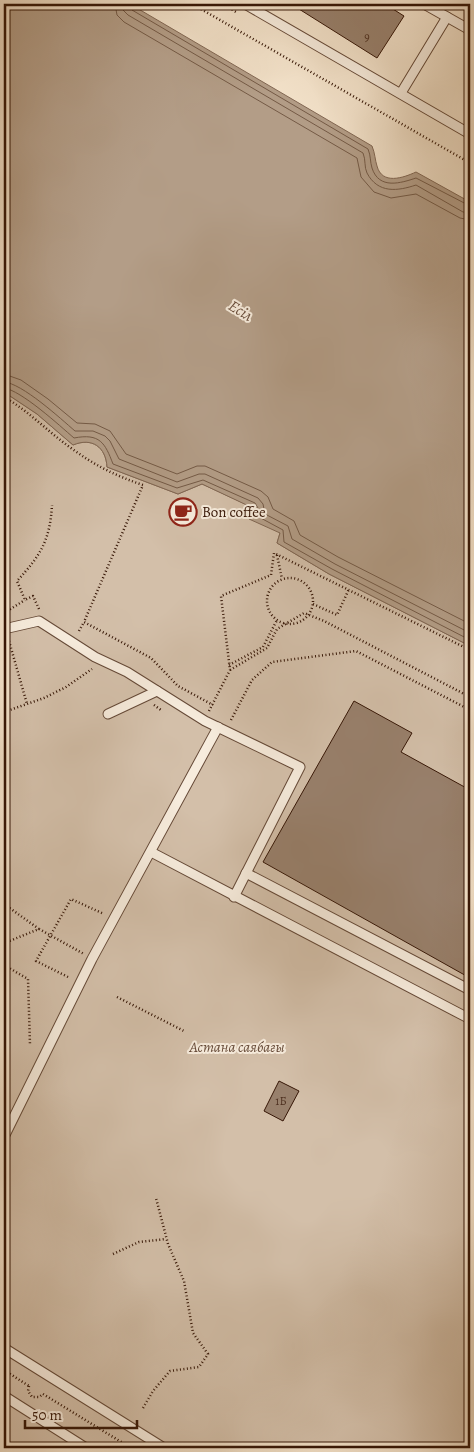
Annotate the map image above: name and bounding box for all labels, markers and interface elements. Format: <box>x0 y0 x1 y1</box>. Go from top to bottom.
house number: 9 <box>364 29 370 45</box>
water label: Есіл <box>224 295 257 327</box>
cafe icon: Bon coffee <box>168 497 198 527</box>
place label: Bon coffee <box>202 502 266 522</box>
park label: Астана саябағы <box>188 1037 285 1057</box>
house number: 1Б <box>275 1093 287 1109</box>
scale bar <box>25 1397 138 1429</box>
text: 50 m <box>32 1405 62 1425</box>

